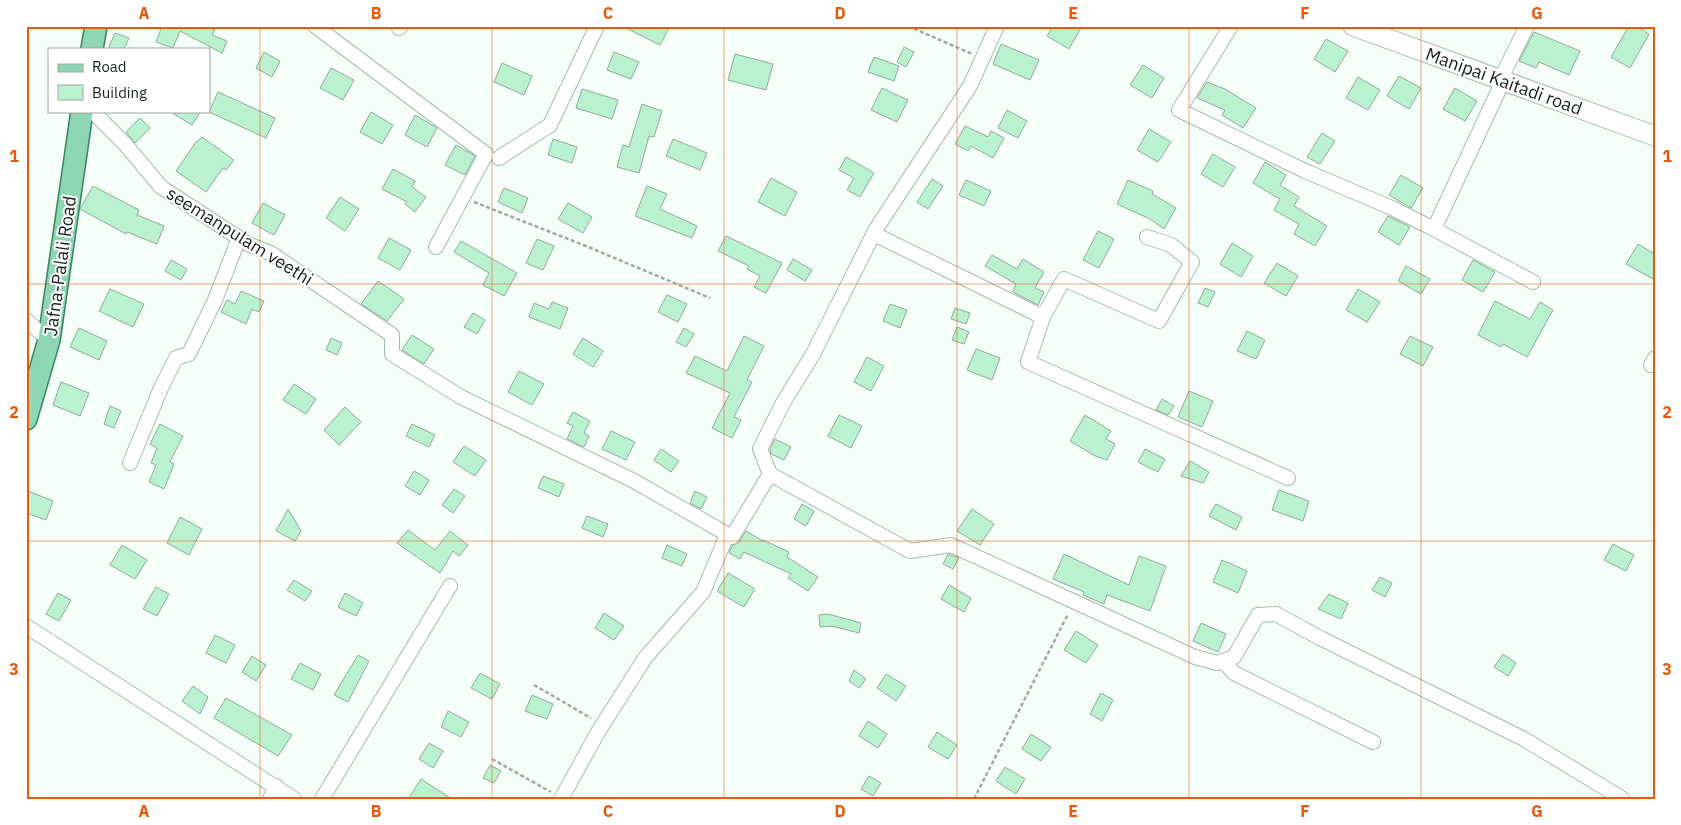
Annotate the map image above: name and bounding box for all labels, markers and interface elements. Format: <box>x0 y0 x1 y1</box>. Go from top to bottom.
text: A <box>139 3 150 23</box>
text: B <box>371 3 382 23</box>
text: C <box>603 3 613 23</box>
text: D <box>834 3 846 23</box>
text: E <box>1068 3 1078 23</box>
text: F <box>1300 3 1310 23</box>
text: G <box>1531 3 1543 23</box>
street label: Manipai Kaitadi road <box>1423 42 1585 120</box>
legend <box>48 48 210 112</box>
text: Road <box>92 57 127 76</box>
text: Building <box>92 83 147 102</box>
text: 1 <box>9 146 19 166</box>
text: 1 <box>1662 146 1672 166</box>
street label: seemanpulam veethi <box>162 182 318 290</box>
street label: Jafna-Palali Road <box>39 194 81 338</box>
text: 2 <box>9 402 19 422</box>
text: 2 <box>1662 402 1672 422</box>
text: 3 <box>9 659 19 679</box>
text: 3 <box>1662 659 1672 679</box>
text: A <box>139 801 150 821</box>
text: B <box>371 801 382 821</box>
text: C <box>603 801 613 821</box>
text: D <box>834 801 846 821</box>
text: E <box>1068 801 1078 821</box>
text: F <box>1300 801 1310 821</box>
text: G <box>1531 801 1543 821</box>

